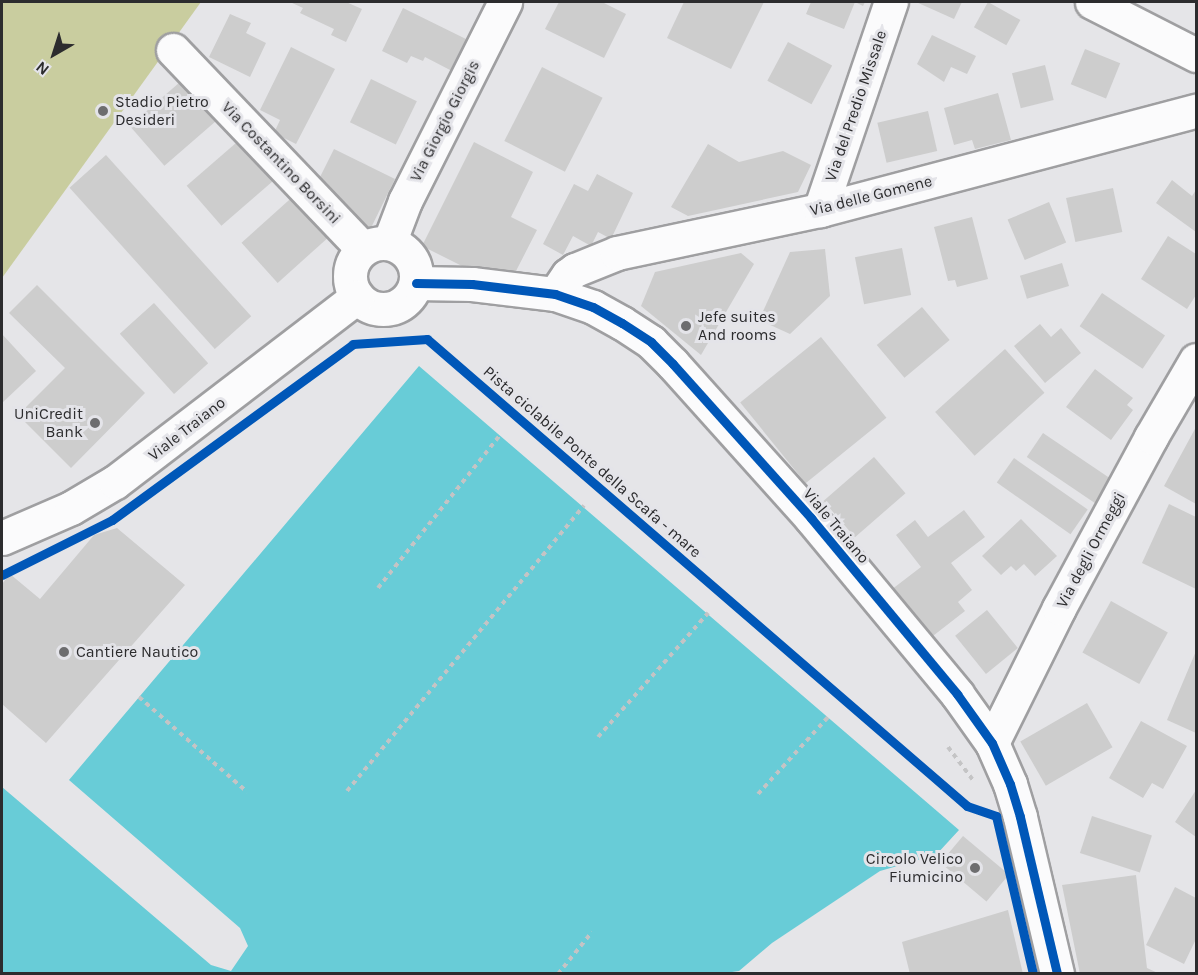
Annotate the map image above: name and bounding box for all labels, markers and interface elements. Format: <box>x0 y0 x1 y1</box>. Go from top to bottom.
north arrow <box>24 24 84 84</box>
street label: Via del Predio Missale <box>821 28 891 184</box>
text: N <box>32 57 53 79</box>
street label: Via Giorgio Giorgis <box>406 57 484 185</box>
place label: Stadio Pietro Desideri <box>115 92 209 130</box>
street label: Via Costantino Borsini <box>218 98 344 228</box>
marker: Stadio Pietro Desideri <box>96 104 110 118</box>
street label: Via delle Gomene <box>808 172 934 220</box>
place label: Jefe suites And rooms <box>698 307 777 345</box>
marker: Jefe suites And rooms <box>679 319 693 333</box>
street label: Pista ciclabile Ponte della Scafa - mare <box>479 362 705 562</box>
street label: Viale Traiano <box>145 393 229 465</box>
place label: UniCredit Bank <box>14 404 83 442</box>
marker: UniCredit Bank <box>88 416 102 430</box>
street label: Viale Traiano <box>799 484 873 568</box>
street label: Via degli Ormeggi <box>1052 489 1130 611</box>
place label: Cantiere Nautico <box>76 642 198 662</box>
marker: Cantiere Nautico <box>57 645 71 659</box>
place label: Circolo Velico Fiumicino <box>866 849 963 887</box>
marker: Circolo Velico Fiumicino <box>968 861 982 875</box>

